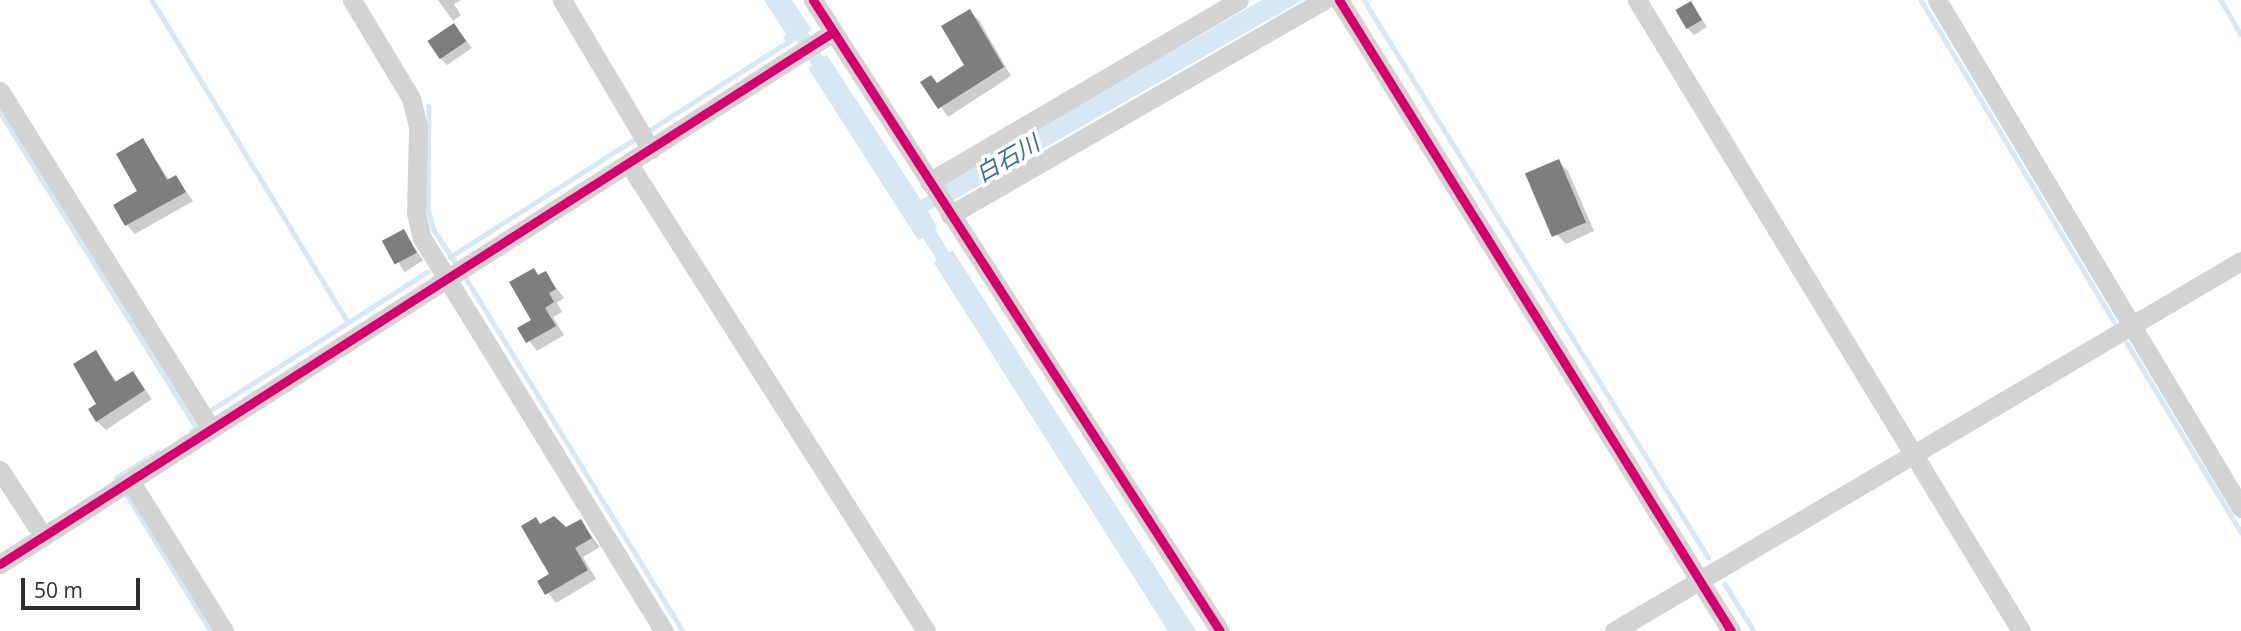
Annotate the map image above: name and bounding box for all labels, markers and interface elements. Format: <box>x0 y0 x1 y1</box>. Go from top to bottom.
water label: 白石川 <box>970 129 1044 187</box>
scale bar <box>24 564 144 608</box>
text: 50 m <box>34 576 83 604</box>

